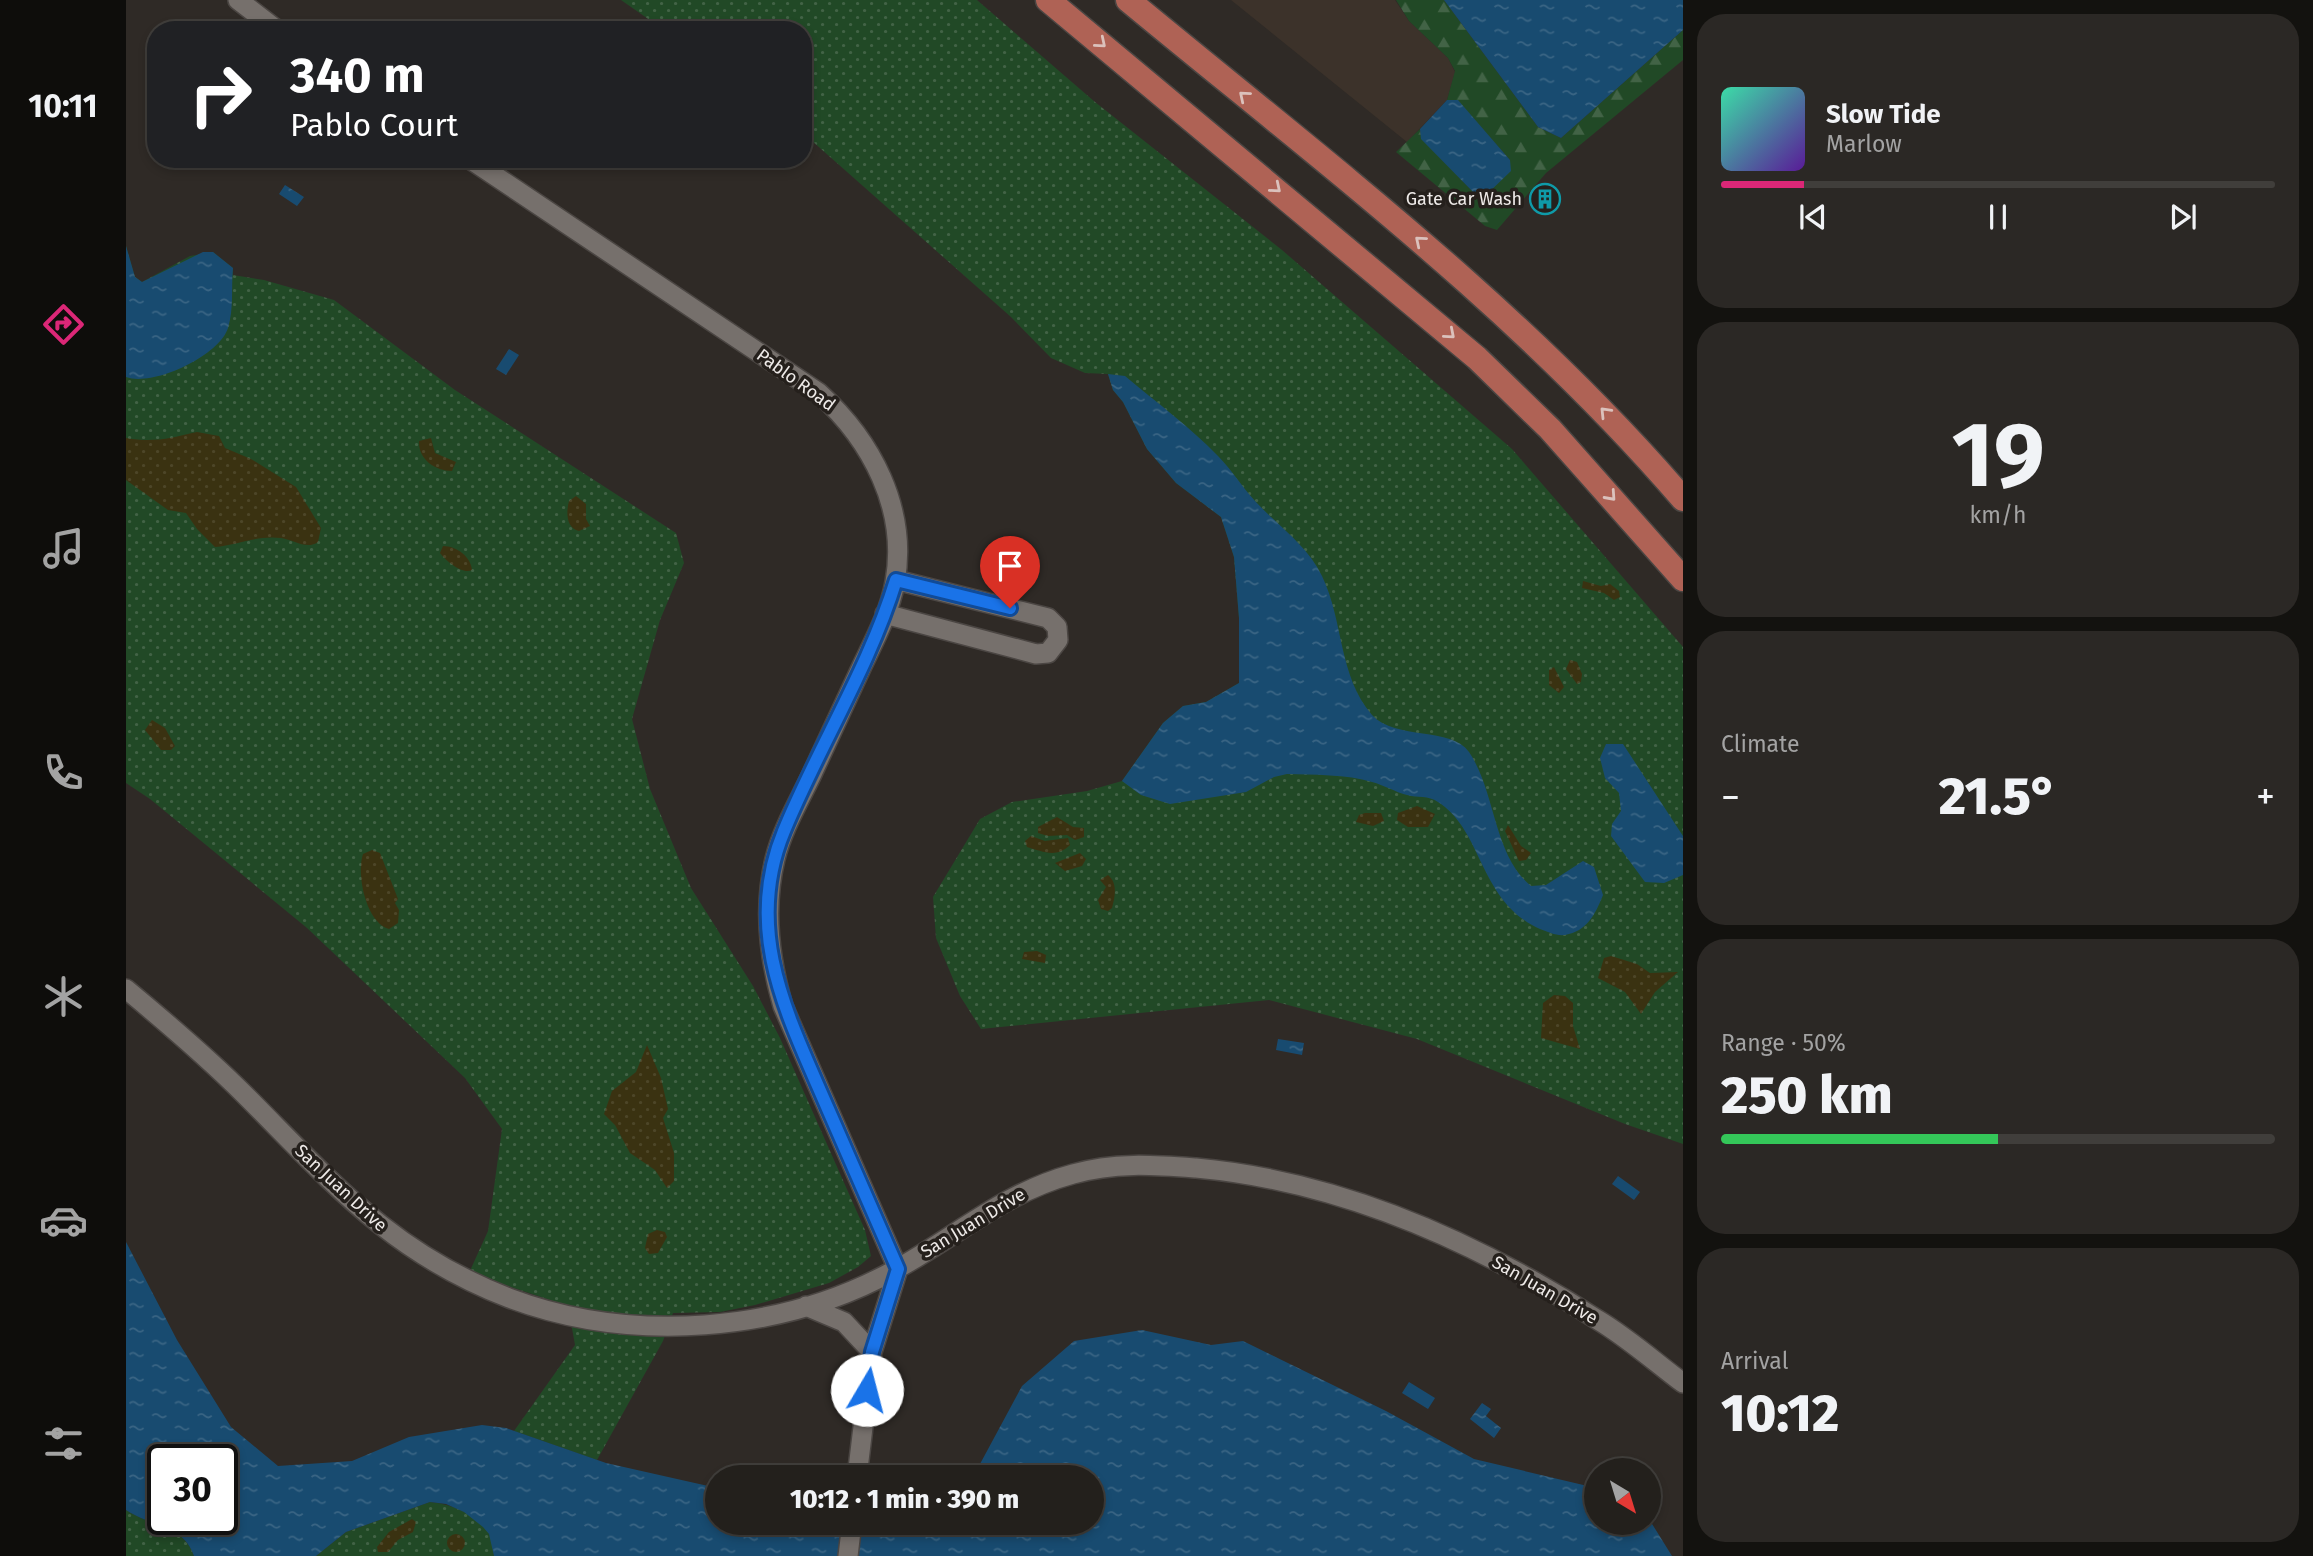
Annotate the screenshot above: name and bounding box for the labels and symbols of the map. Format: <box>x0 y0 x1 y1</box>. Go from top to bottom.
one-way arrow <box>1093 35 1105 48</box>
one-way arrow <box>1240 92 1253 104</box>
one-way arrow <box>1268 180 1281 192</box>
building icon: Gate Car Wash <box>1528 182 1562 216</box>
place label: Gate Car Wash <box>1406 188 1522 210</box>
one-way arrow <box>1415 237 1428 249</box>
one-way arrow <box>1442 326 1455 338</box>
street label: Pablo Road <box>752 344 840 416</box>
one-way arrow <box>1600 407 1613 420</box>
one-way arrow <box>1602 487 1615 500</box>
pin <box>980 536 1040 608</box>
street label: San Juan Drive <box>290 1140 392 1236</box>
street label: San Juan Drive <box>917 1183 1029 1263</box>
street label: San Juan Drive <box>1488 1251 1602 1329</box>
position arrow <box>830 1353 904 1427</box>
speed limit sign: 30 <box>147 1444 238 1535</box>
north arrow <box>1584 1458 1661 1535</box>

